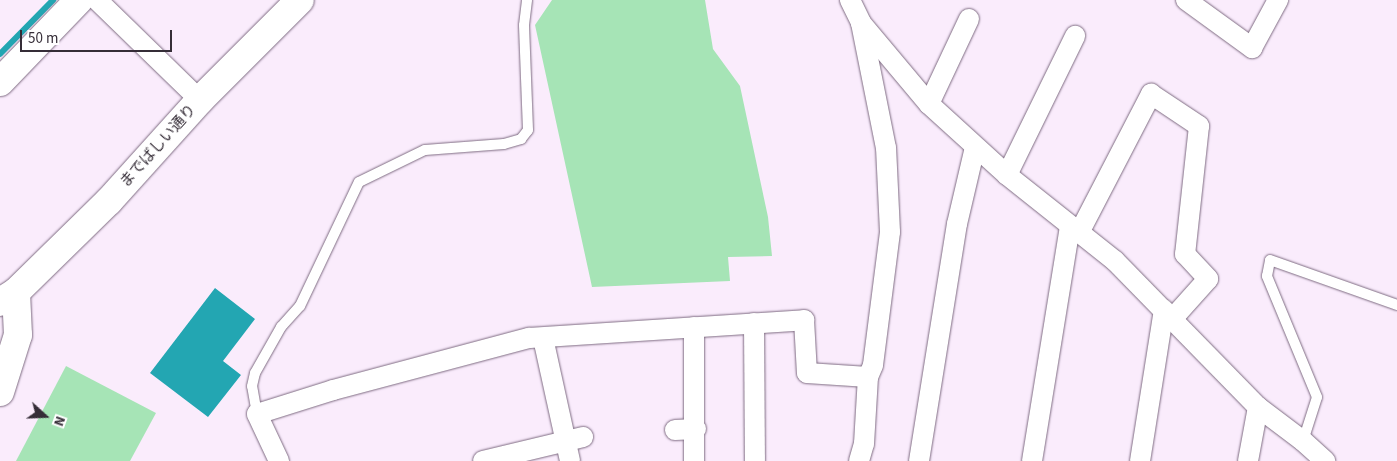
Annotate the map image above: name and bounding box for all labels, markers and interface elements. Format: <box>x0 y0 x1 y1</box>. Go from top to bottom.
scale bar <box>22 20 175 52</box>
text: 50 m <box>28 28 58 49</box>
street label: までばしい通り <box>116 101 200 191</box>
north arrow <box>20 391 70 441</box>
text: N <box>48 413 70 429</box>

